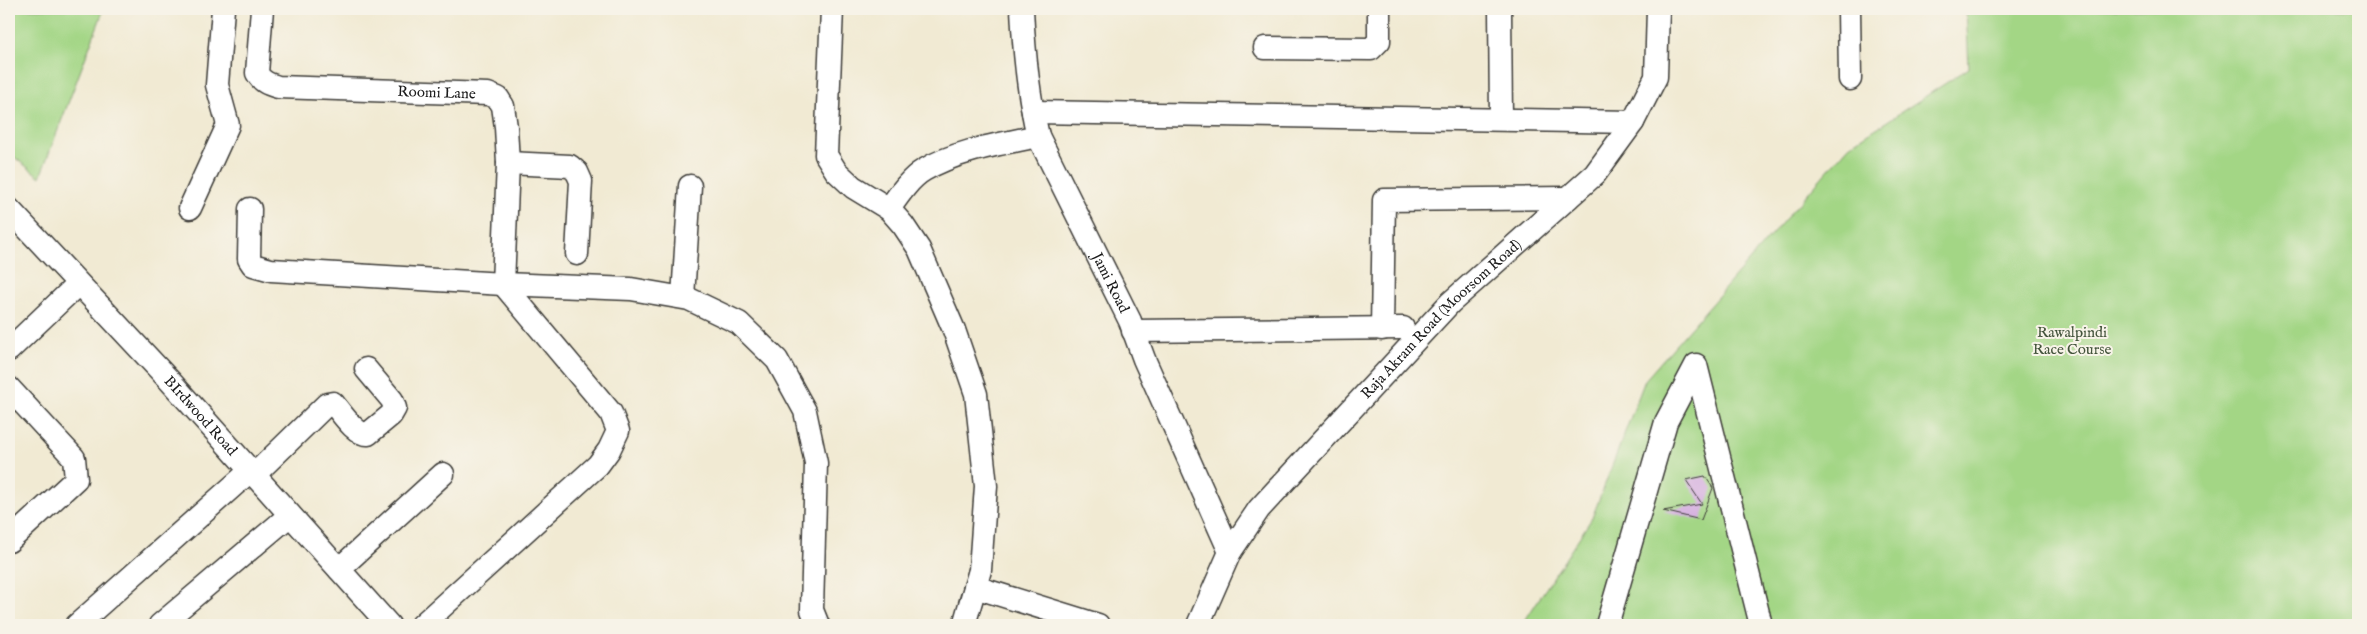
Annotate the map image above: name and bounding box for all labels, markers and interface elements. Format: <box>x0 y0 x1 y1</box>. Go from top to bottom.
street label: Roomi Lane <box>397 82 476 104</box>
street label: Raja Akram Road (Moorsom Road) <box>1357 235 1525 403</box>
street label: Jami Road <box>1087 248 1134 317</box>
park label: Rawalpindi Race Course <box>2033 323 2111 359</box>
street label: BIrdwood Road <box>160 372 242 460</box>

